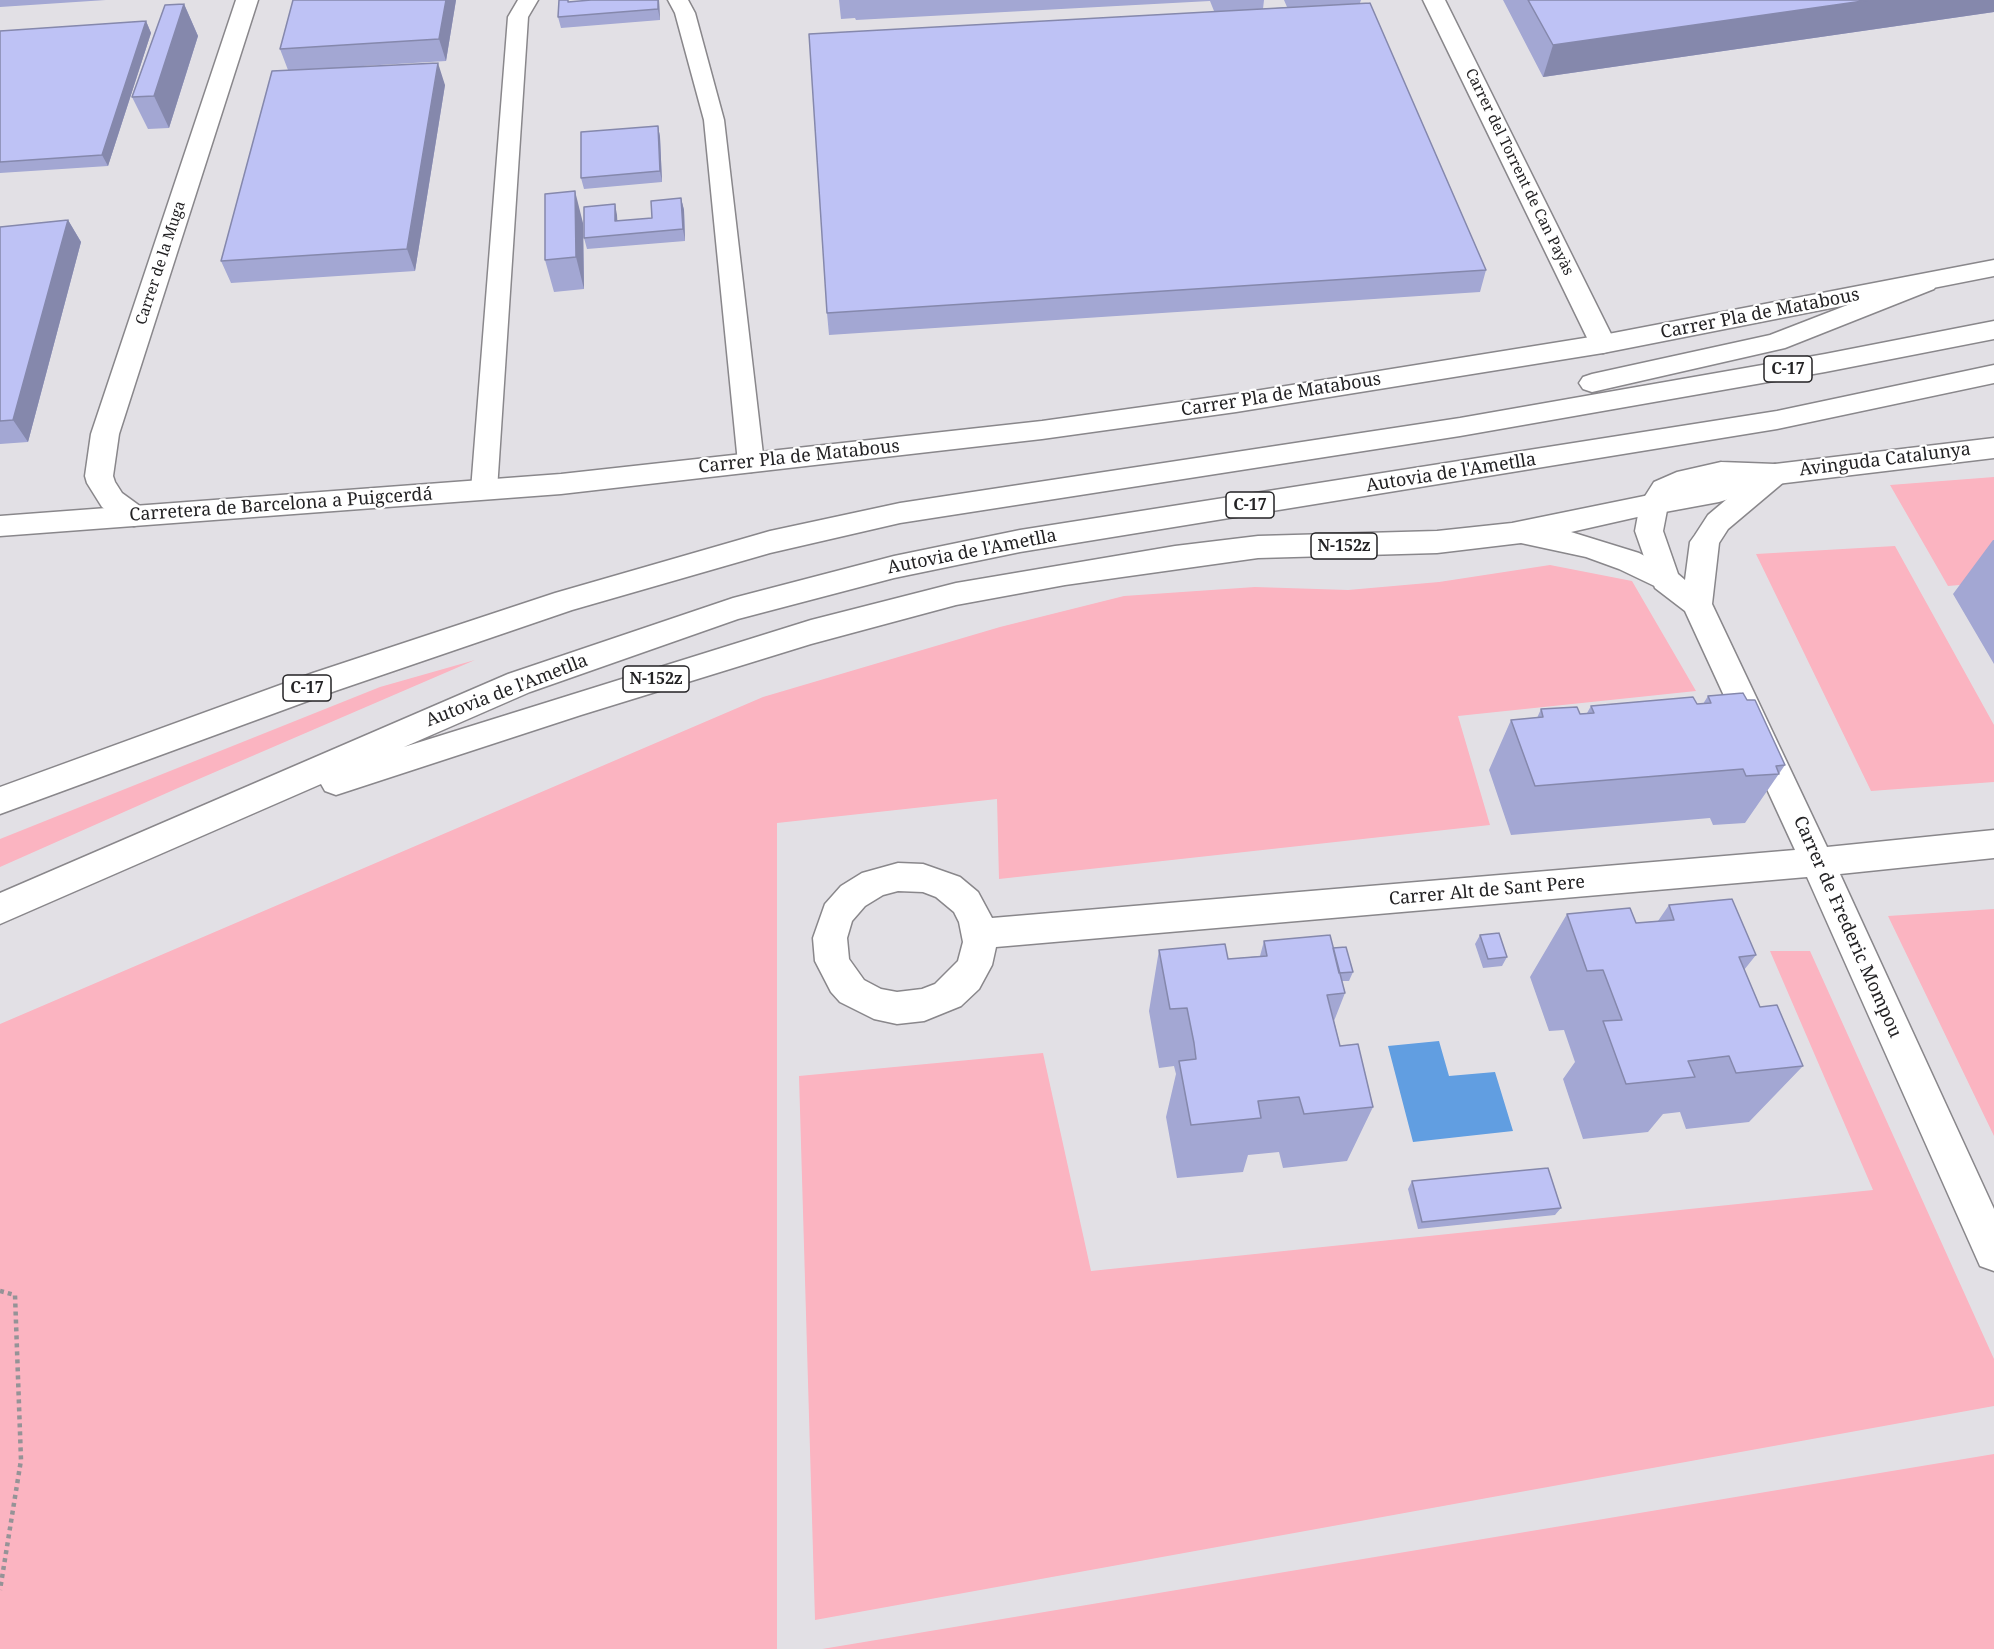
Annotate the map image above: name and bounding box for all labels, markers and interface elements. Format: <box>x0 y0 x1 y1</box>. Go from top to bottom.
street label: Carrer del Torrent de Can Payàs <box>1461 66 1577 278</box>
street label: Carrer de la Muga <box>133 199 189 327</box>
street label: Carrer Pla de Matabous <box>1659 284 1861 344</box>
road number: C-17 <box>1764 356 1812 382</box>
street label: Carrer Pla de Matabous <box>1180 369 1382 421</box>
street label: Carrer Pla de Matabous <box>697 436 901 478</box>
street label: Avinguda Catalunya <box>1798 439 1972 481</box>
street label: Autovia de l'Ametlla <box>1364 449 1538 497</box>
street label: Carretera de Barcelona a Puigcerdá <box>129 484 433 526</box>
road number: C-17 <box>1226 492 1274 518</box>
street label: Autovia de l'Ametlla <box>886 525 1058 579</box>
road number: N-152z <box>1311 533 1377 559</box>
street label: Autovia de l'Ametlla <box>423 650 591 732</box>
road number: N-152z <box>623 666 689 692</box>
road number: C-17 <box>283 675 331 701</box>
street label: Carrer de Frederic Mompou <box>1788 813 1906 1041</box>
street label: Carrer Alt de Sant Pere <box>1388 872 1586 910</box>

